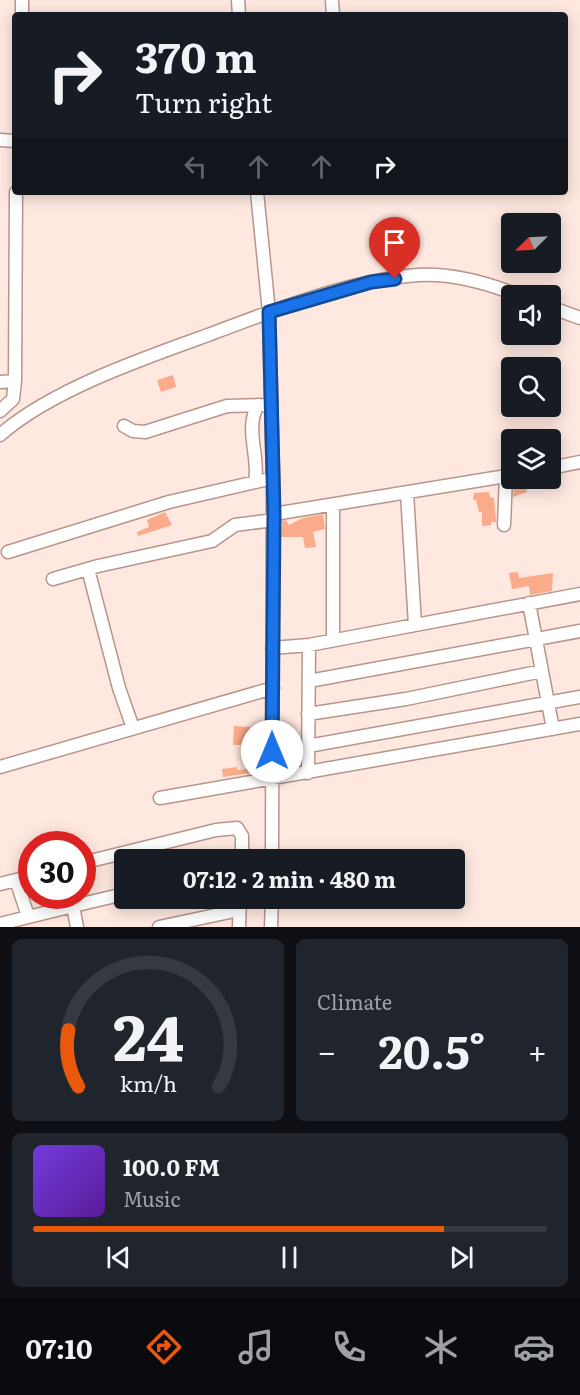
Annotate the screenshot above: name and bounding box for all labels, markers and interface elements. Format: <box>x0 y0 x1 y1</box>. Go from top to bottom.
text: 370 m <box>135 24 257 86</box>
icon: right <box>36 36 114 114</box>
text: Turn right <box>135 81 272 121</box>
icon: left <box>179 150 212 183</box>
icon: ahead <box>242 150 275 183</box>
icon: ahead <box>305 150 338 183</box>
icon: right <box>368 150 401 183</box>
north arrow <box>501 213 561 273</box>
map controls <box>501 213 561 489</box>
pin <box>369 217 420 279</box>
icon: arrive <box>378 226 411 259</box>
button: sound <box>501 285 561 345</box>
button: search <box>501 357 561 417</box>
button: layers <box>501 429 561 489</box>
position arrow <box>240 719 304 783</box>
speed limit sign: 30 <box>18 831 96 909</box>
text: 07:12 · 2 min · 480 m <box>183 862 396 895</box>
text: Climate <box>317 986 392 1016</box>
text: 24 <box>112 988 184 1080</box>
text: 20.5° <box>378 1016 486 1083</box>
text: − <box>317 1025 336 1074</box>
text: + <box>528 1025 547 1074</box>
text: km/h <box>119 1067 177 1099</box>
text: 100.0 FM <box>123 1150 220 1183</box>
text: Music <box>123 1183 180 1213</box>
icon: previous <box>102 1241 135 1274</box>
icon: pause <box>273 1241 306 1274</box>
icon: next <box>445 1241 478 1274</box>
icon: directions <box>143 1326 185 1368</box>
icon: music <box>235 1326 277 1368</box>
icon: phone <box>328 1326 370 1368</box>
icon: climate <box>420 1326 462 1368</box>
icon: car <box>513 1326 555 1368</box>
text: 07:10 <box>25 1327 93 1367</box>

